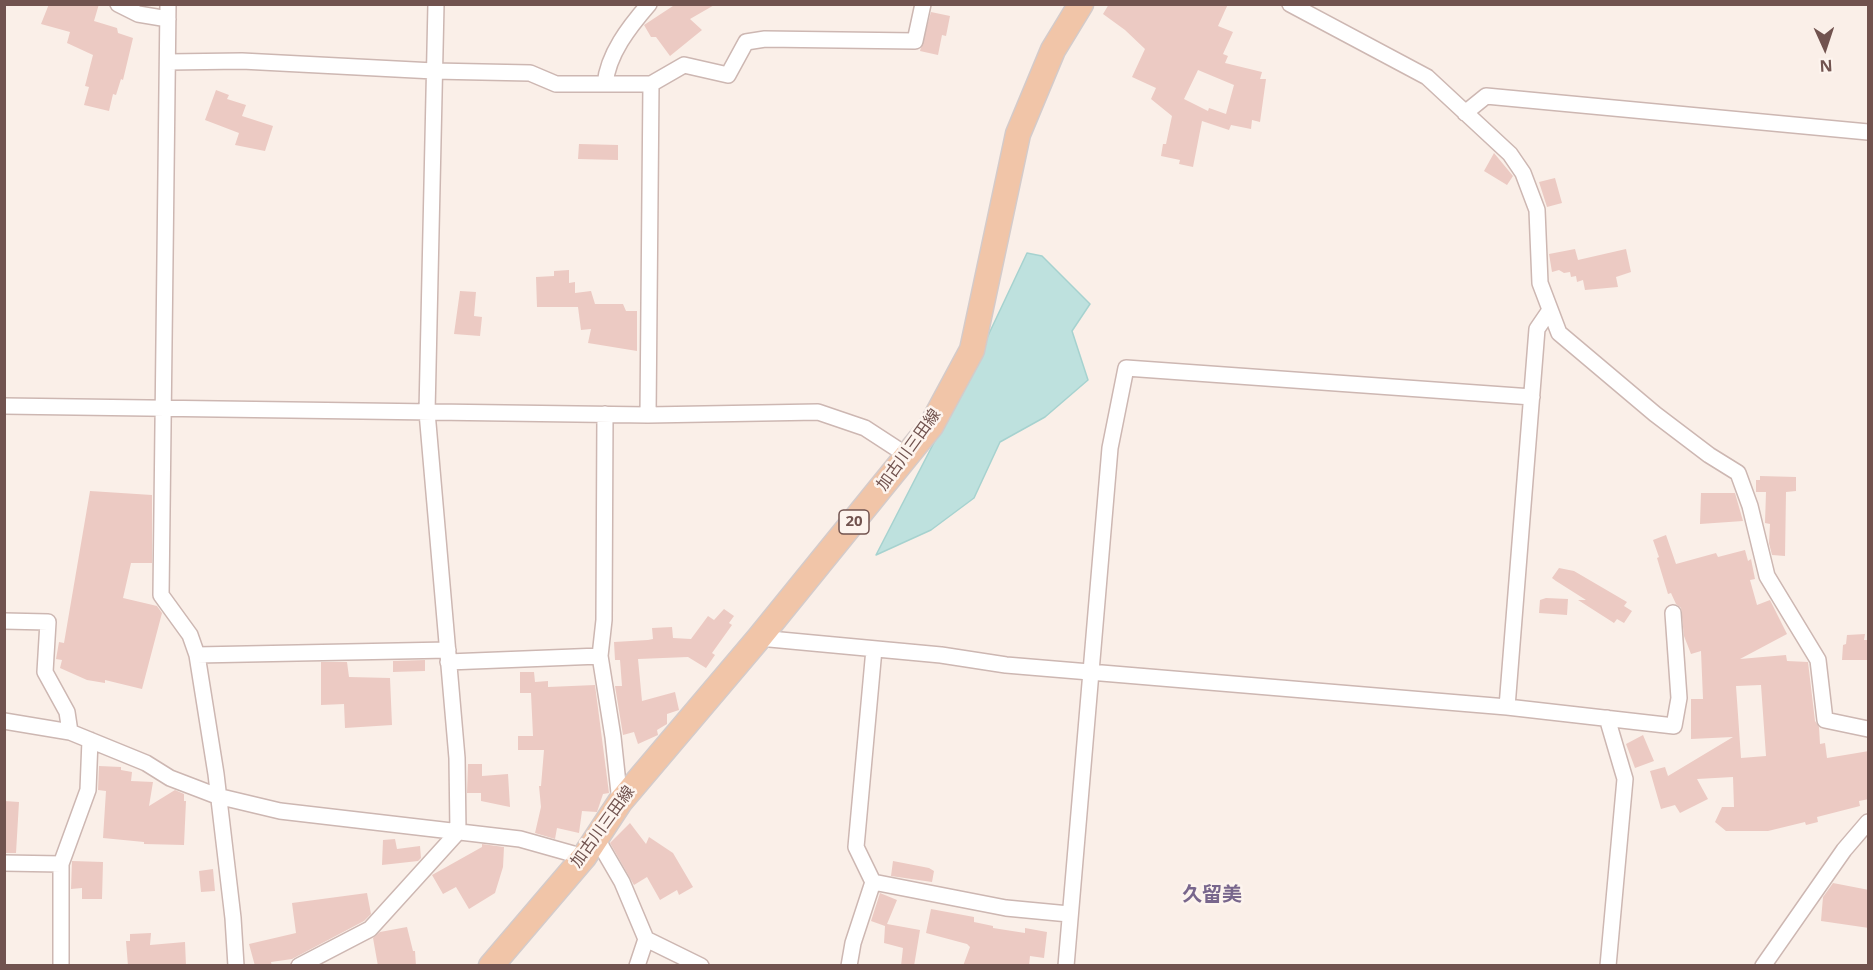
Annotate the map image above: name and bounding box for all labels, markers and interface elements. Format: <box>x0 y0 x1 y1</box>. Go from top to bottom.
north arrow <box>1795 18 1855 78</box>
text: N <box>1819 55 1833 77</box>
street label: 加古川三田線 <box>873 406 945 494</box>
road number: 20 <box>839 510 869 534</box>
street label: 加古川三田線 <box>567 783 639 871</box>
district label: 久留美 <box>1182 883 1242 907</box>

